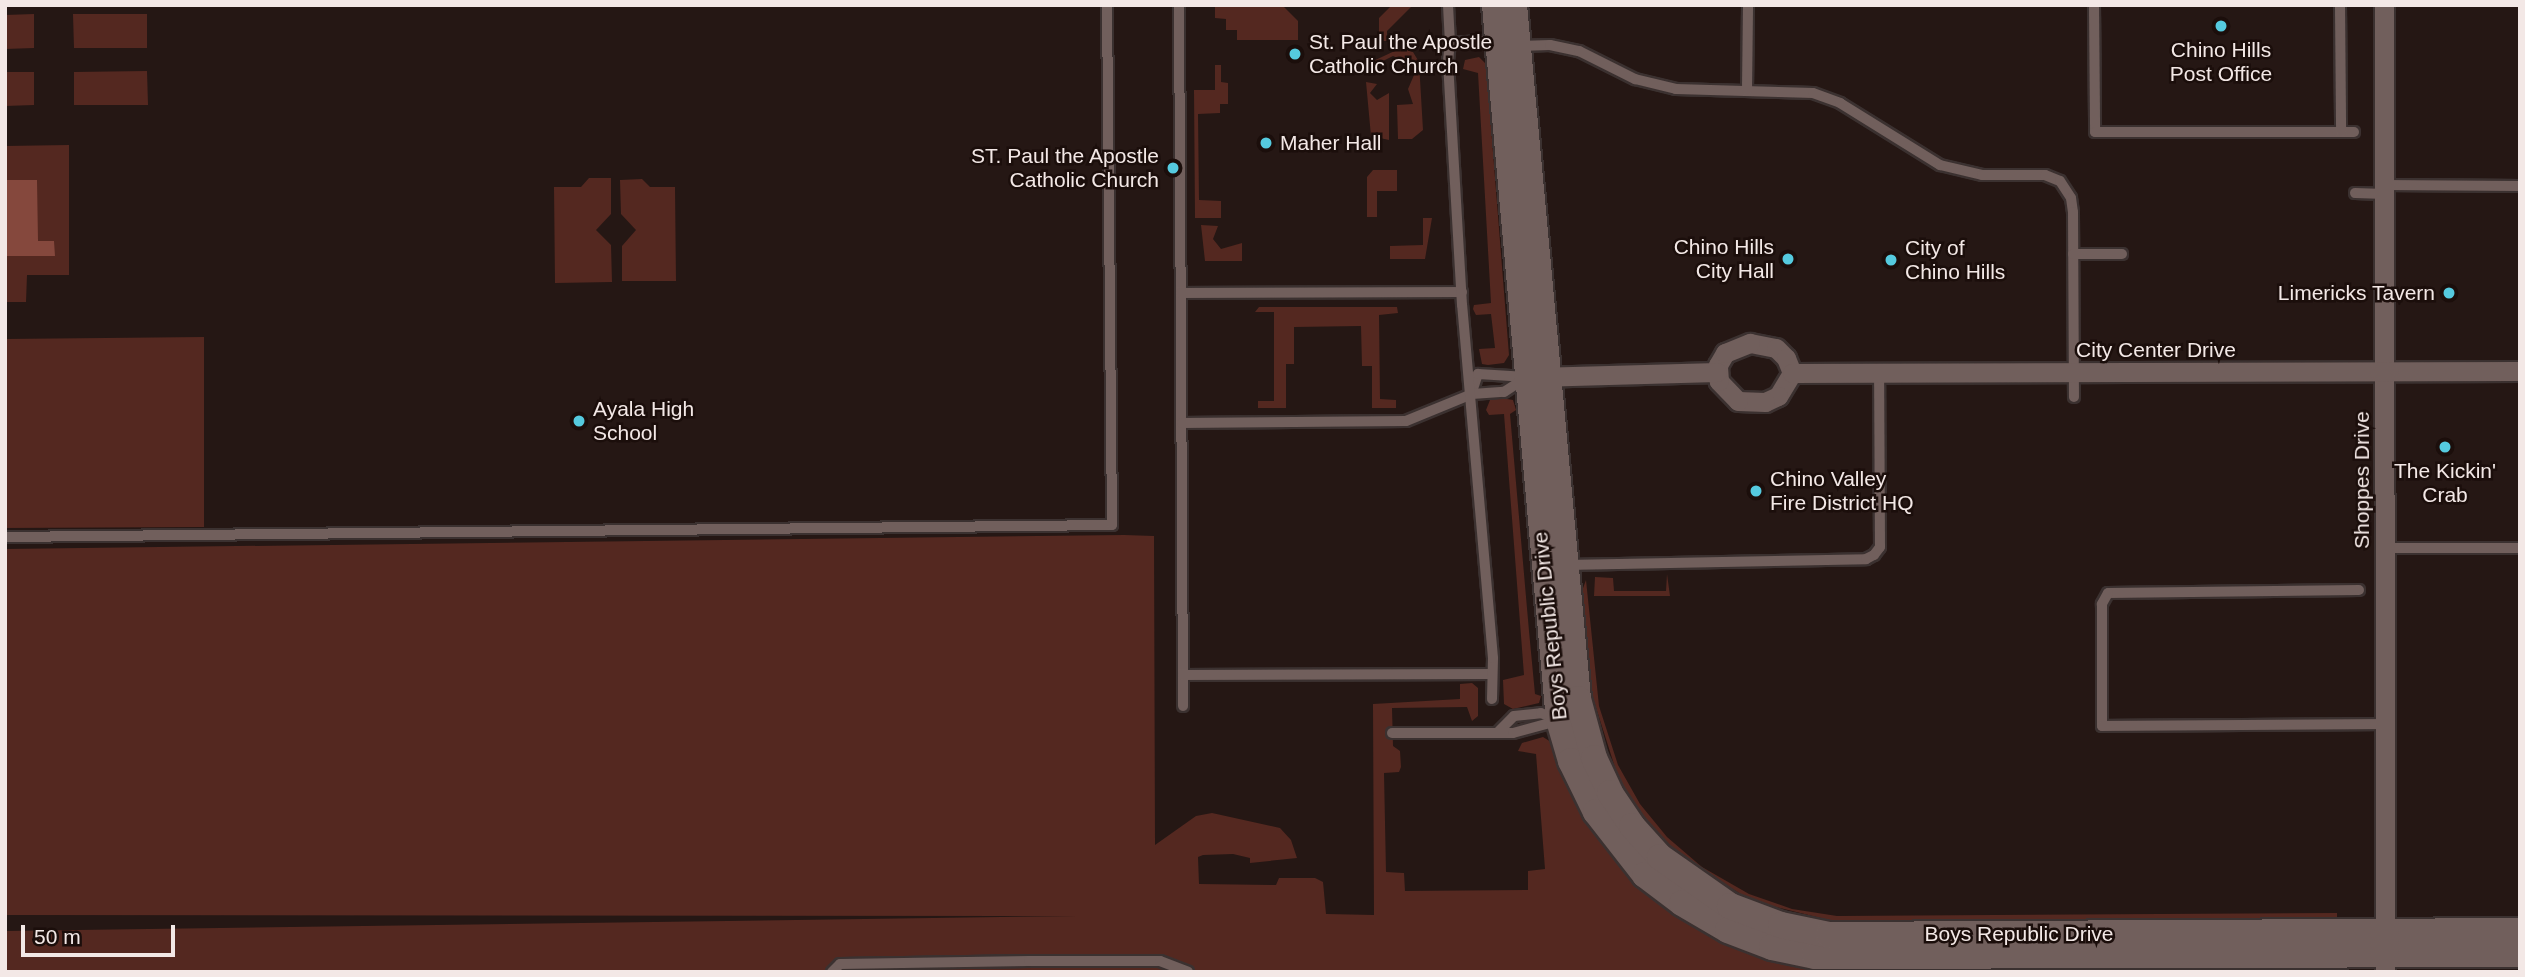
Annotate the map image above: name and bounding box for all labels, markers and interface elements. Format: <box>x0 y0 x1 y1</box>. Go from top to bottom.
marker: Chino Hills Post Office <box>2213 18 2229 34</box>
place label: St. Paul the Apostle Catholic Church <box>1309 29 1493 79</box>
place label: Chino Hills Post Office <box>2170 37 2272 87</box>
marker: St. Paul the Apostle Catholic Church <box>1287 46 1303 62</box>
place label: Maher Hall <box>1280 130 1382 156</box>
marker: Maher Hall <box>1258 135 1274 151</box>
place label: ST. Paul the Apostle Catholic Church <box>970 143 1159 193</box>
marker: ST. Paul the Apostle Catholic Church <box>1165 160 1181 176</box>
place label: Chino Hills City Hall <box>1674 234 1774 284</box>
place label: City of Chino Hills <box>1905 235 2005 285</box>
marker: Chino Hills City Hall <box>1780 251 1796 267</box>
marker: City of Chino Hills <box>1883 252 1899 268</box>
place label: Limericks Tavern <box>2277 280 2435 306</box>
marker: Limericks Tavern <box>2441 285 2457 301</box>
street label: City Center Drive <box>2076 337 2236 363</box>
place label: Ayala High School <box>593 396 694 446</box>
street label: Shoppes Drive <box>2349 411 2375 549</box>
marker: Ayala High School <box>571 413 587 429</box>
marker: The Kickin' Crab <box>2437 439 2453 455</box>
place label: The Kickin' Crab <box>2394 458 2496 508</box>
place label: Chino Valley Fire District HQ <box>1770 466 1913 516</box>
marker: Chino Valley Fire District HQ <box>1748 483 1764 499</box>
street label: Boys Republic Drive <box>1528 531 1572 721</box>
scale bar <box>24 911 178 955</box>
street label: Boys Republic Drive <box>1924 921 2114 947</box>
text: 50 m <box>34 925 81 948</box>

